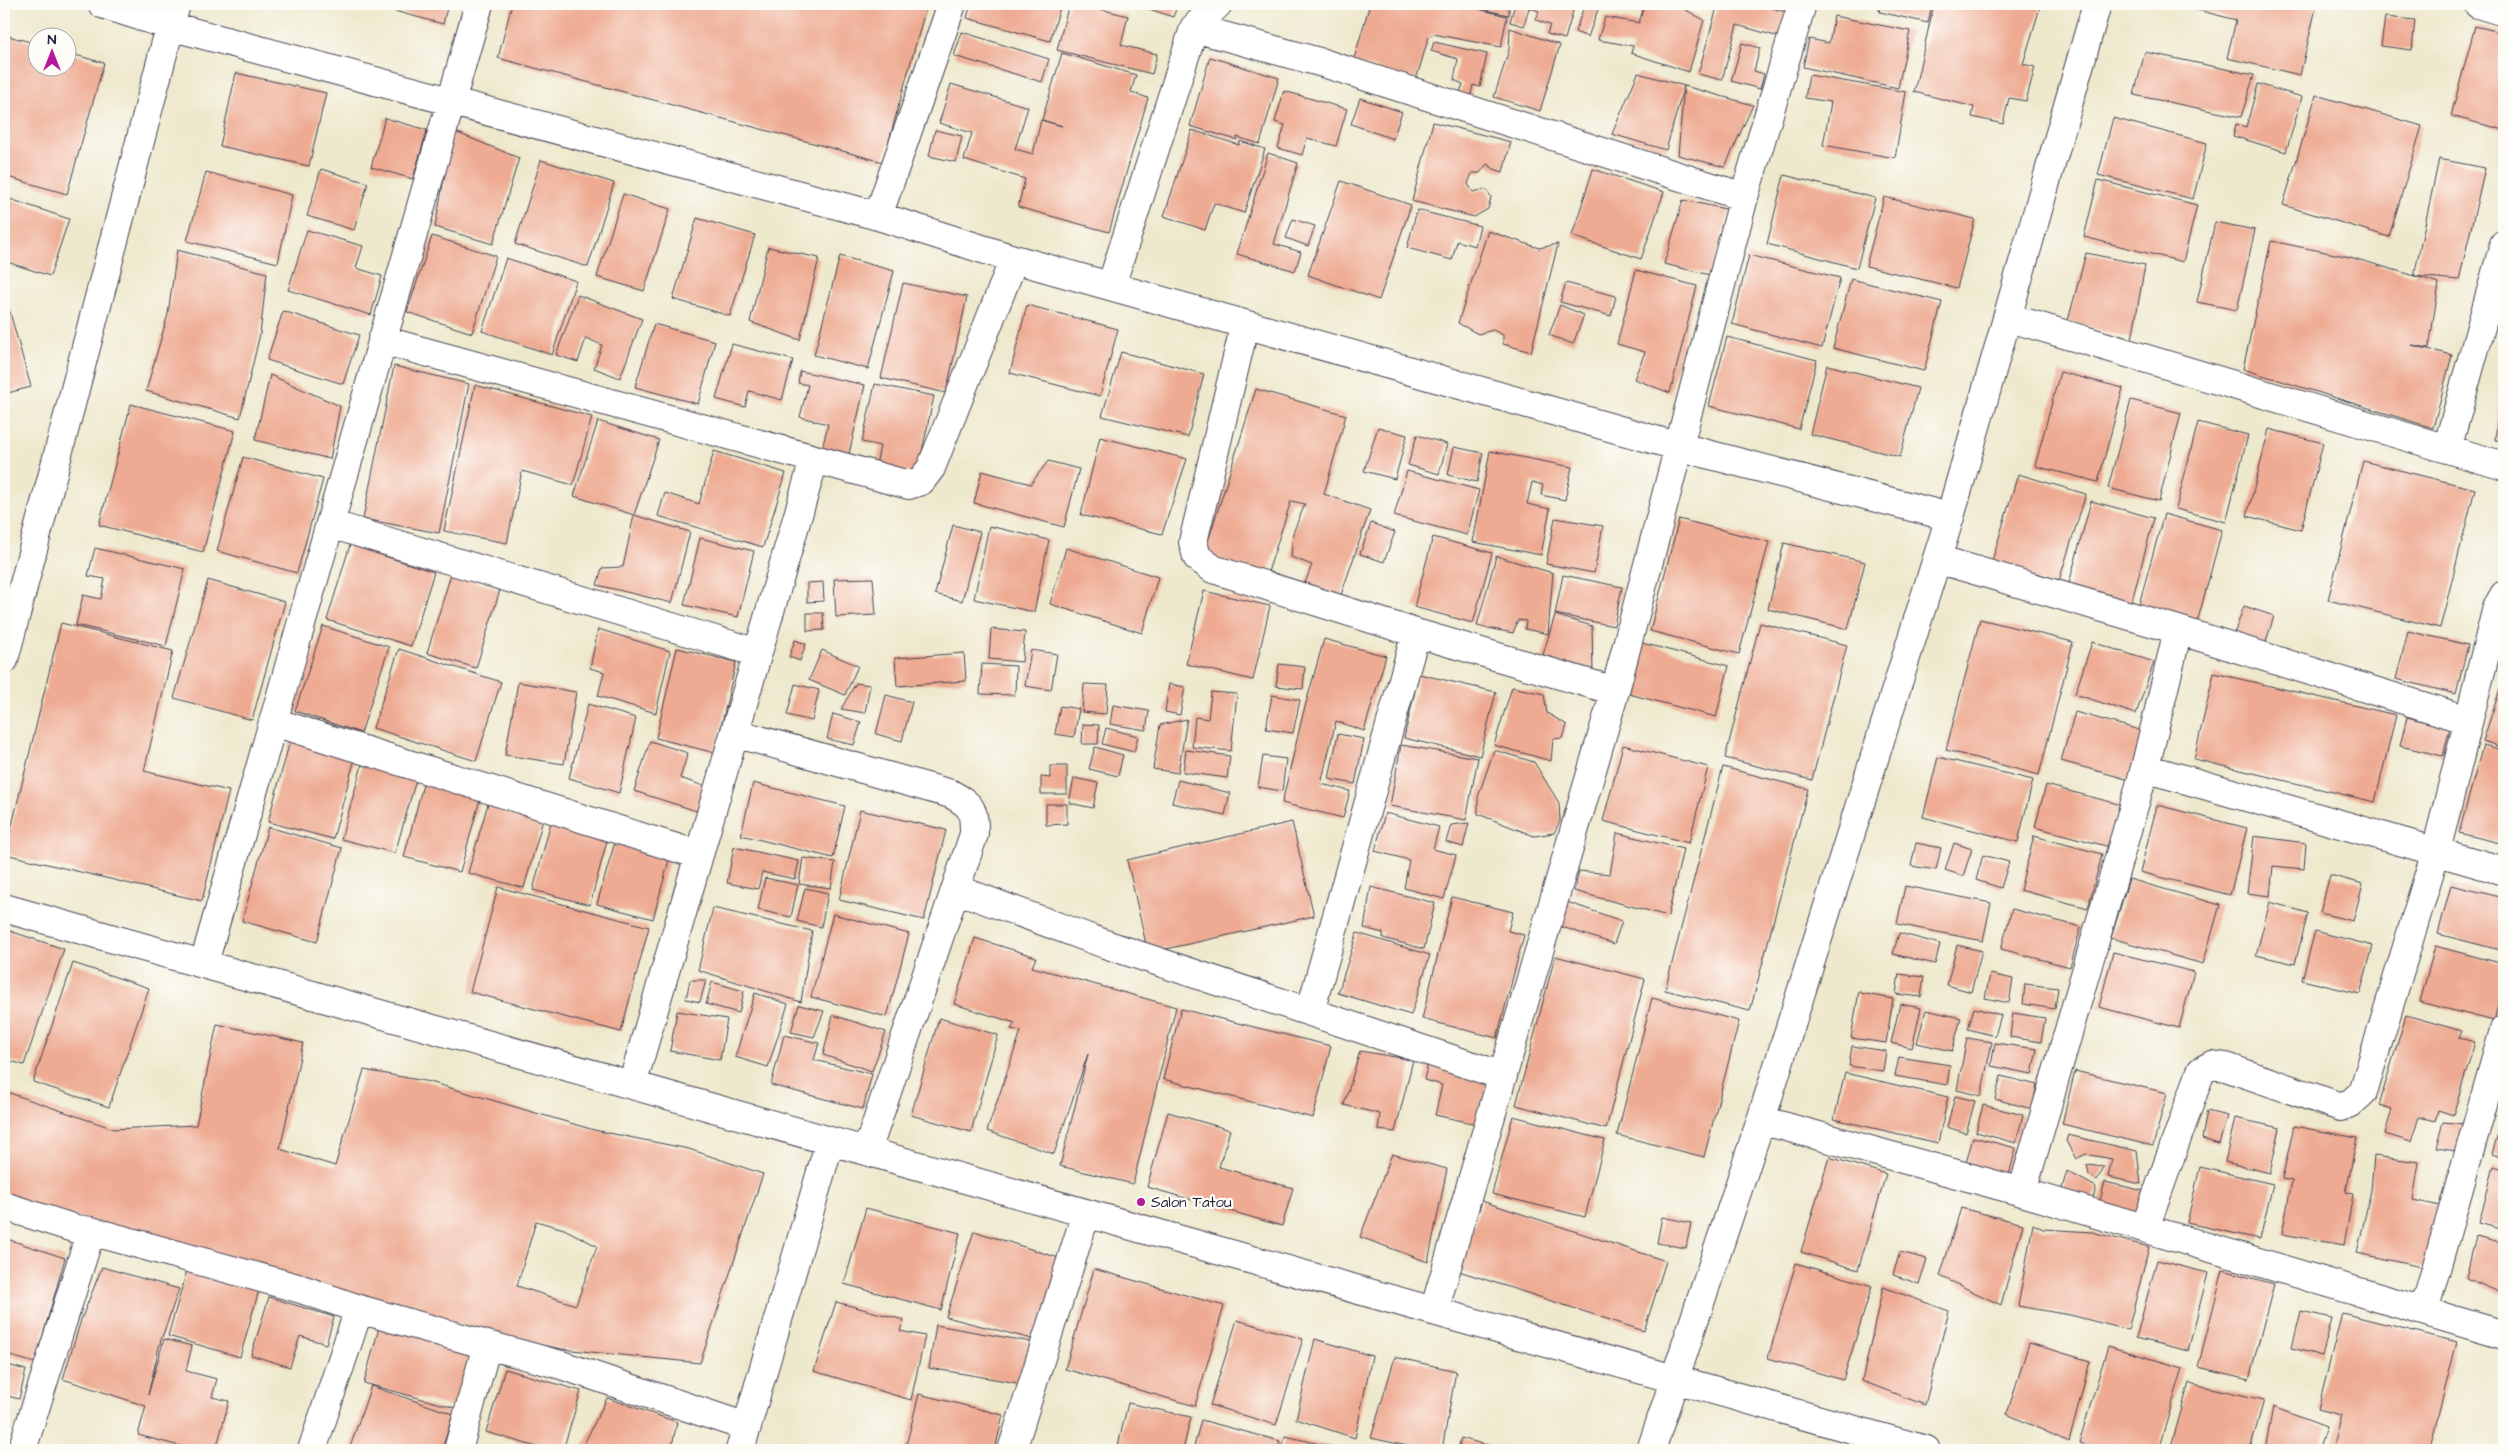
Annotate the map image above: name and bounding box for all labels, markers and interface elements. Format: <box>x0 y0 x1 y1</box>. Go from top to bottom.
north arrow <box>28 28 78 78</box>
text: N <box>48 30 57 50</box>
place label: Salon Tatou <box>1151 1192 1232 1213</box>
marker: Salon Tatou <box>1135 1196 1147 1208</box>

